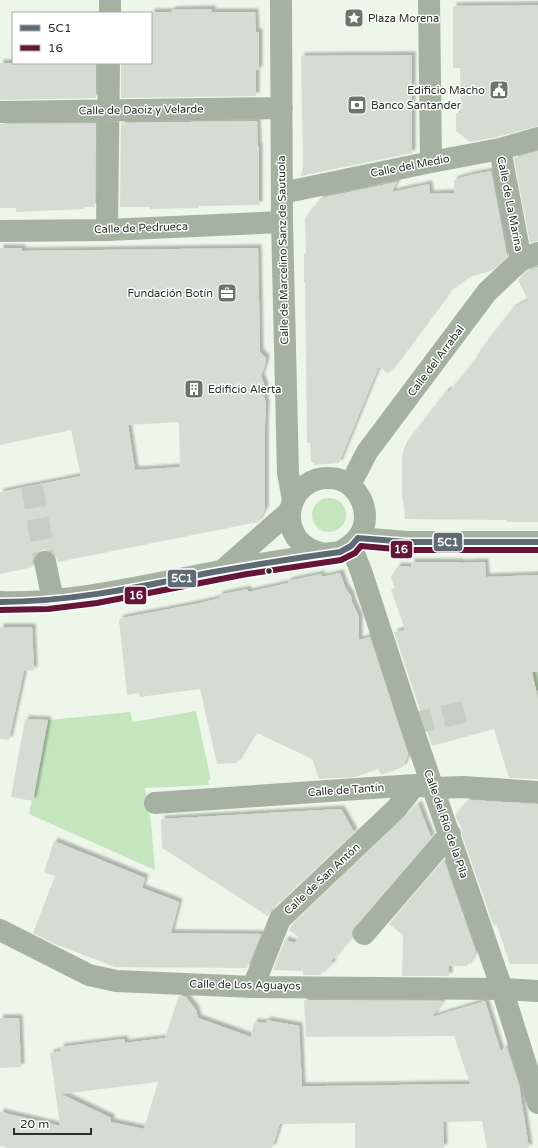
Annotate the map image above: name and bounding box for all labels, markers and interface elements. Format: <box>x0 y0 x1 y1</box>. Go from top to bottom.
place icon: Plaza Morena <box>343 7 365 29</box>
legend <box>12 12 152 64</box>
place label: Plaza Morena <box>368 12 439 25</box>
text: 5C1 <box>48 21 71 35</box>
text: 16 <box>48 41 63 55</box>
public building icon: Edificio Macho <box>488 79 510 101</box>
place label: Edificio Macho <box>407 84 485 97</box>
bank icon: Banco Santander <box>346 94 368 116</box>
place label: Banco Santander <box>371 99 462 112</box>
street label: Calle de Daoíz y Velarde <box>79 102 203 118</box>
street label: Calle del Medio <box>369 152 451 180</box>
street label: Calle de Marcelino Sanz de Sautuola <box>275 155 291 345</box>
street label: Calle de La Marina <box>494 155 526 253</box>
street label: Calle de Pedrueca <box>94 220 188 236</box>
office icon: Fundación Botín <box>216 282 238 304</box>
place label: Fundación Botín <box>127 287 213 300</box>
street label: Calle del Arrabal <box>405 323 467 399</box>
building icon: Edificio Alerta <box>183 378 205 400</box>
place label: Edificio Alerta <box>208 383 281 396</box>
line badge: 5C1 <box>433 532 463 552</box>
text: 5C1 <box>437 536 459 549</box>
line badge: 16 <box>390 540 413 559</box>
text: 16 <box>394 543 408 556</box>
unlabelled marker <box>264 566 274 576</box>
line badge: 5C1 <box>167 569 197 588</box>
text: 5C1 <box>171 572 193 585</box>
line badge: 16 <box>124 586 147 605</box>
text: 16 <box>129 589 143 602</box>
street label: Calle del Río de la Pila <box>421 768 471 880</box>
street label: Calle de Tantín <box>307 781 385 799</box>
street label: Calle de San Antón <box>281 840 363 918</box>
street label: Calle de Los Aguayos <box>189 978 301 992</box>
scale bar <box>14 1110 91 1136</box>
text: 20 m <box>20 1117 49 1131</box>

